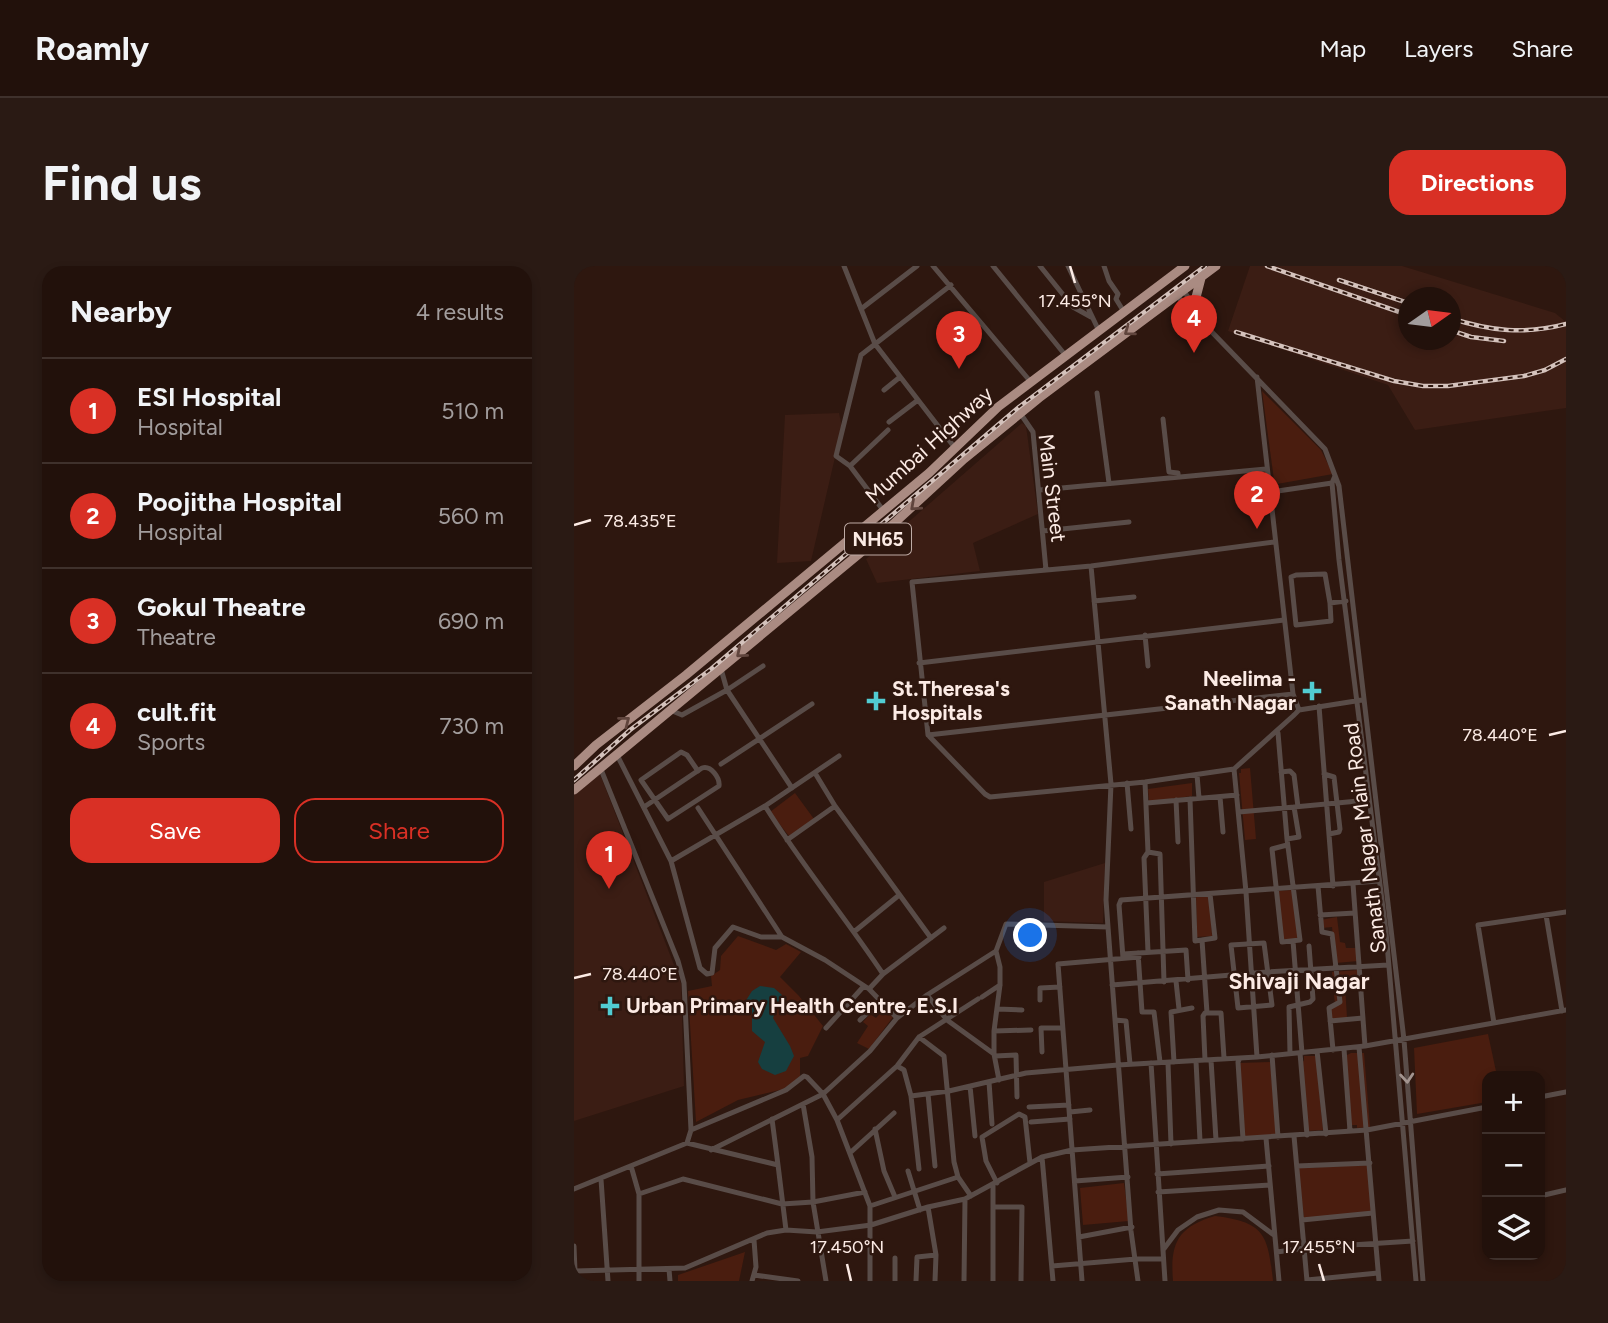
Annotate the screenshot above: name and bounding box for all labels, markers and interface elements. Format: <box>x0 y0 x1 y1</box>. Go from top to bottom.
text: Roamly <box>35 29 149 68</box>
text: Map <box>1319 34 1366 63</box>
text: Layers <box>1404 34 1473 63</box>
text: Share <box>1511 34 1573 63</box>
button: Directions <box>1389 150 1566 215</box>
text: Find us <box>42 153 201 212</box>
north arrow <box>1398 287 1461 350</box>
text: 17.455°N <box>1038 290 1112 312</box>
text: Nearby <box>70 293 172 330</box>
pin: 4 <box>1171 295 1217 353</box>
text: 4 results <box>416 298 504 326</box>
pin: 3 <box>936 311 982 369</box>
one-way arrow <box>1124 323 1137 335</box>
text: ESI Hospital <box>137 381 281 413</box>
street label: Mumbai Highway <box>860 381 998 508</box>
text: 1 <box>88 397 98 425</box>
text: 510 m <box>441 397 504 425</box>
text: Hospital <box>137 413 223 441</box>
street label: Main Street <box>1033 432 1072 544</box>
pin: 2 <box>1234 471 1280 529</box>
text: Poojitha Hospital <box>137 486 342 518</box>
one-way arrow <box>910 497 923 510</box>
text: 2 <box>86 502 100 530</box>
text: 560 m <box>438 502 504 530</box>
text: 78.435°E <box>603 510 677 532</box>
text: Hospital <box>137 518 223 546</box>
road number: NH65 <box>845 524 911 554</box>
text: Gokul Theatre <box>137 591 306 623</box>
text: 3 <box>87 607 99 635</box>
text: 690 m <box>438 607 504 635</box>
text: Theatre <box>137 623 216 651</box>
one-way arrow <box>737 645 750 657</box>
place label: Neelima - Sanath Nagar <box>1164 666 1296 715</box>
place label: St.Theresa's Hospitals <box>892 676 1010 725</box>
marker: Neelima - Sanath Nagar <box>1302 681 1322 701</box>
marker: St.Theresa's Hospitals <box>866 691 886 711</box>
text: cult.fit <box>137 696 217 728</box>
text: 4 <box>86 712 100 740</box>
text: 730 m <box>439 712 504 740</box>
one-way arrow <box>618 717 630 730</box>
street label: Sanath Nagar Main Road <box>1338 722 1391 955</box>
text: 78.440°E <box>1462 724 1538 746</box>
text: Sports <box>137 728 205 756</box>
button: Save <box>70 798 280 863</box>
button: Share <box>294 798 504 863</box>
pin: 1 <box>586 831 632 889</box>
your location <box>1013 918 1047 952</box>
text: 78.440°E <box>602 963 678 985</box>
district label: Shivaji Nagar <box>1229 967 1370 995</box>
place label: Urban Primary Health Centre, E.S.I <box>626 993 958 1018</box>
marker: Urban Primary Health Centre, E.S.I <box>600 996 620 1016</box>
map controls <box>1482 1071 1545 1260</box>
button: + <box>1482 1071 1545 1134</box>
one-way arrow <box>1399 1073 1414 1084</box>
button: − <box>1482 1134 1545 1197</box>
button: layers <box>1482 1197 1545 1260</box>
text: 17.450°N <box>810 1236 884 1258</box>
text: 17.455°N <box>1282 1236 1356 1258</box>

